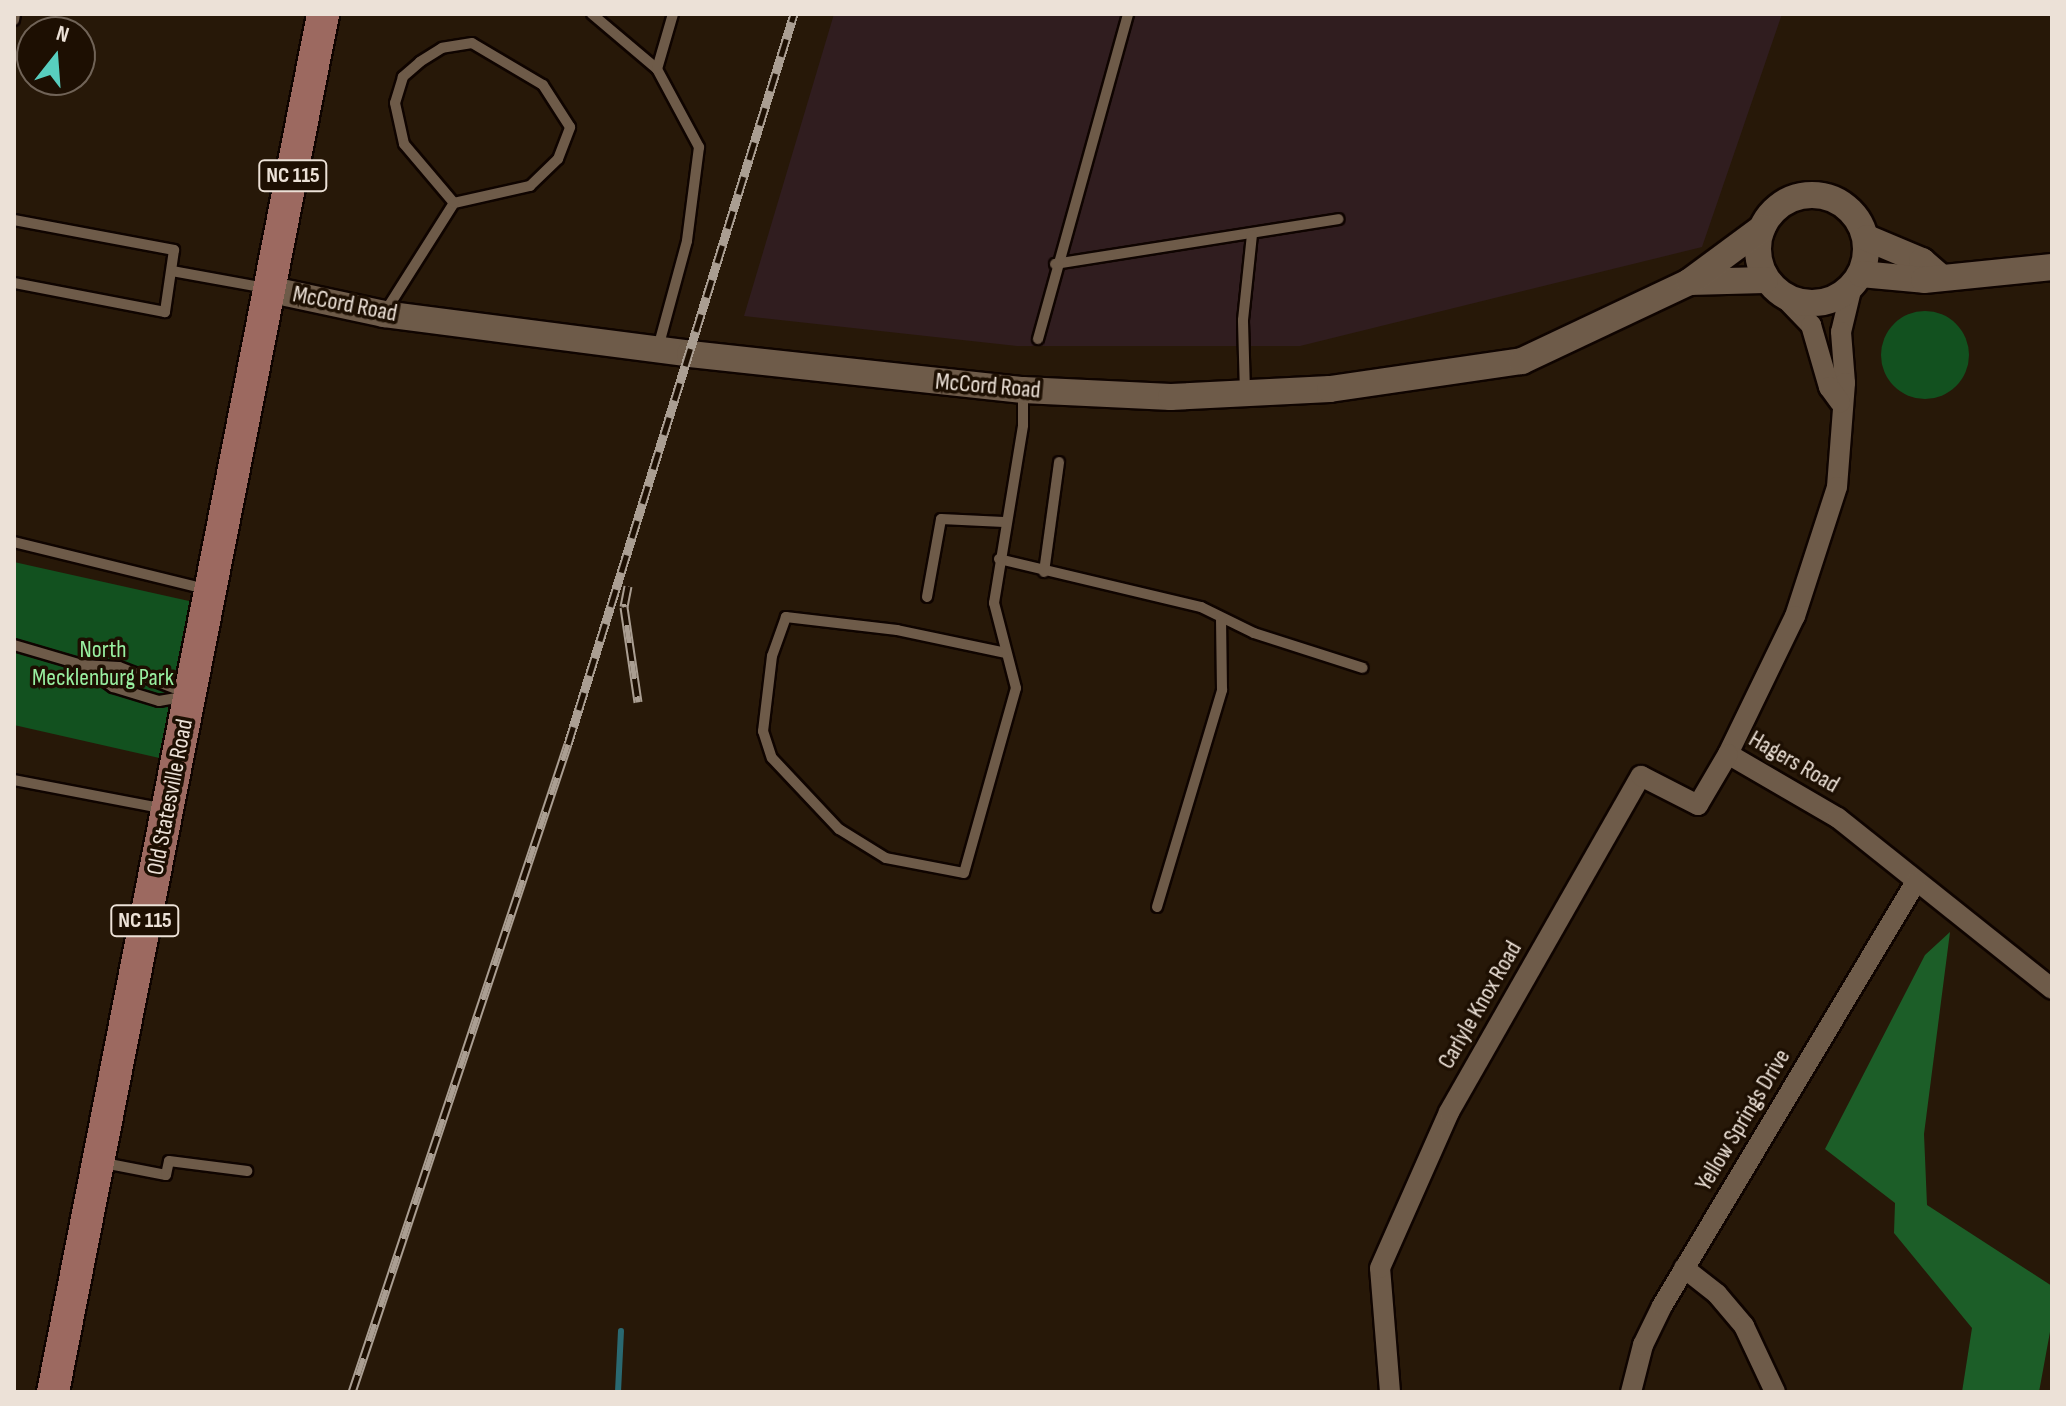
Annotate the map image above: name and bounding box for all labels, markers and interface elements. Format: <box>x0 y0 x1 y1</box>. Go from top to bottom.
north arrow <box>16 16 96 96</box>
text: N <box>53 20 72 49</box>
road number: NC 115 <box>257 158 329 194</box>
street label: McCord Road <box>290 280 400 328</box>
street label: McCord Road <box>934 367 1042 405</box>
park label: North Mecklenburg Park <box>32 636 174 692</box>
street label: Old Statesville Road <box>141 717 199 877</box>
street label: Hagers Road <box>1744 725 1844 799</box>
road number: NC 115 <box>109 903 181 939</box>
street label: Carlyle Knox Road <box>1432 936 1528 1074</box>
street label: Yellow Springs Drive <box>1689 1044 1797 1196</box>

